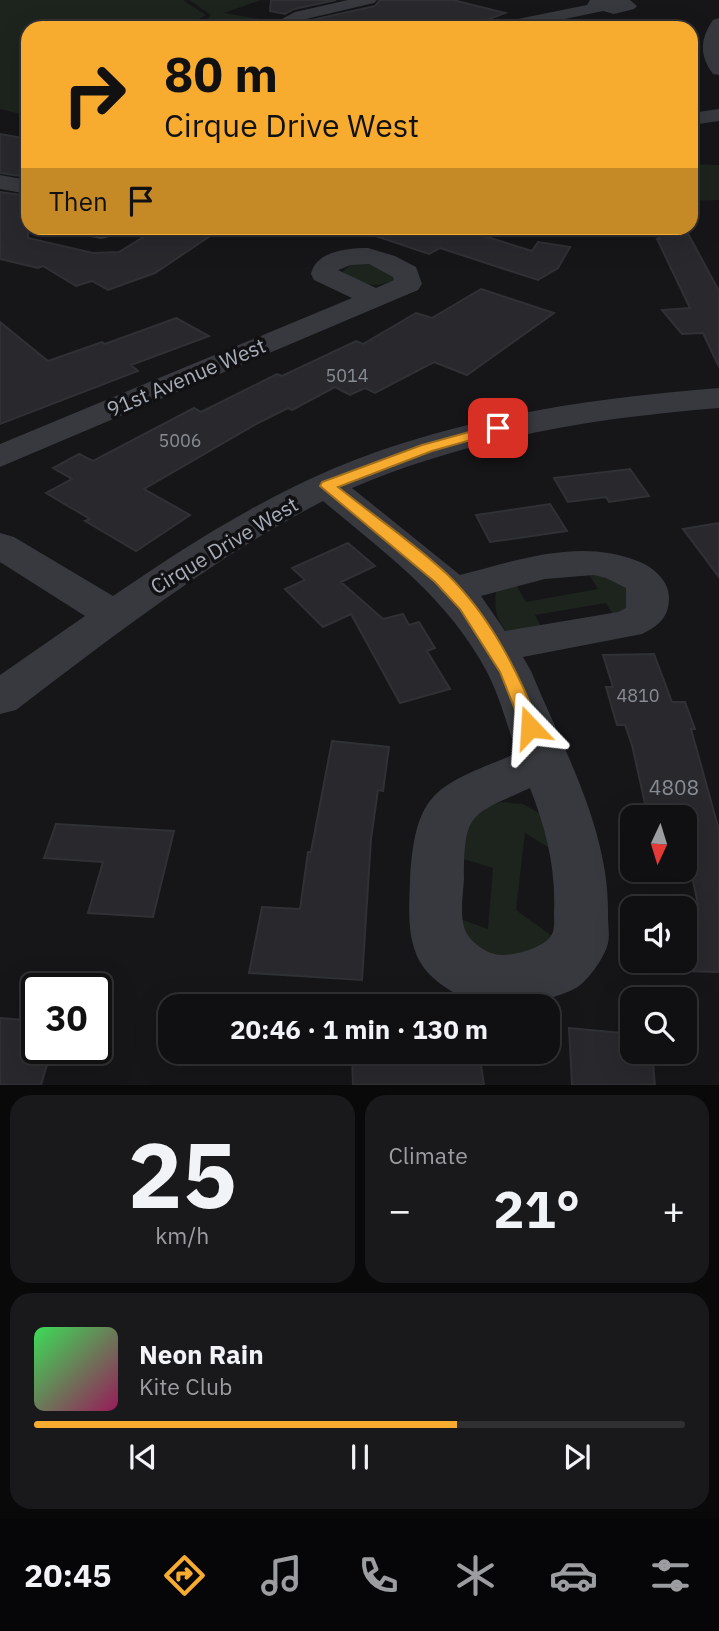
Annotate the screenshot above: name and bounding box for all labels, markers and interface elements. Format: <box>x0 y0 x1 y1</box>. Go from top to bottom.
text: 80 m <box>164 42 278 105</box>
icon: right <box>49 49 140 140</box>
text: Cirque Drive West <box>164 104 419 146</box>
icon: arrive <box>122 182 160 220</box>
text: Then <box>49 184 108 218</box>
street label: 91st Avenue West <box>102 331 270 423</box>
house number: 5014 <box>325 364 369 387</box>
pin <box>468 398 528 458</box>
icon: arrive <box>479 409 517 447</box>
house number: 5006 <box>158 429 202 452</box>
street label: Cirque Drive West <box>145 490 303 600</box>
house number: 4810 <box>616 684 660 707</box>
position arrow <box>493 690 567 764</box>
house number: 4808 <box>649 773 699 801</box>
north arrow <box>620 805 696 882</box>
map controls <box>620 805 697 1064</box>
button: sound <box>620 896 697 973</box>
speed limit sign: 30 <box>21 973 112 1064</box>
button: search <box>620 987 697 1064</box>
text: 20:46 · 1 min · 130 m <box>230 1012 488 1046</box>
text: 25 <box>128 1115 237 1233</box>
text: Climate <box>389 1140 468 1170</box>
text: 21° <box>493 1175 580 1242</box>
text: − <box>389 1185 411 1234</box>
text: + <box>662 1185 685 1234</box>
text: km/h <box>155 1220 209 1250</box>
text: Neon Rain <box>139 1337 264 1371</box>
text: Kite Club <box>139 1371 232 1401</box>
icon: previous <box>124 1438 162 1476</box>
icon: pause <box>341 1438 379 1476</box>
icon: next <box>558 1438 596 1476</box>
icon: directions <box>160 1551 209 1600</box>
icon: music <box>257 1551 306 1600</box>
icon: phone <box>354 1551 403 1600</box>
icon: climate <box>451 1551 500 1600</box>
icon: car <box>549 1551 598 1600</box>
icon: filters <box>646 1551 695 1600</box>
text: 20:45 <box>24 1554 111 1596</box>

